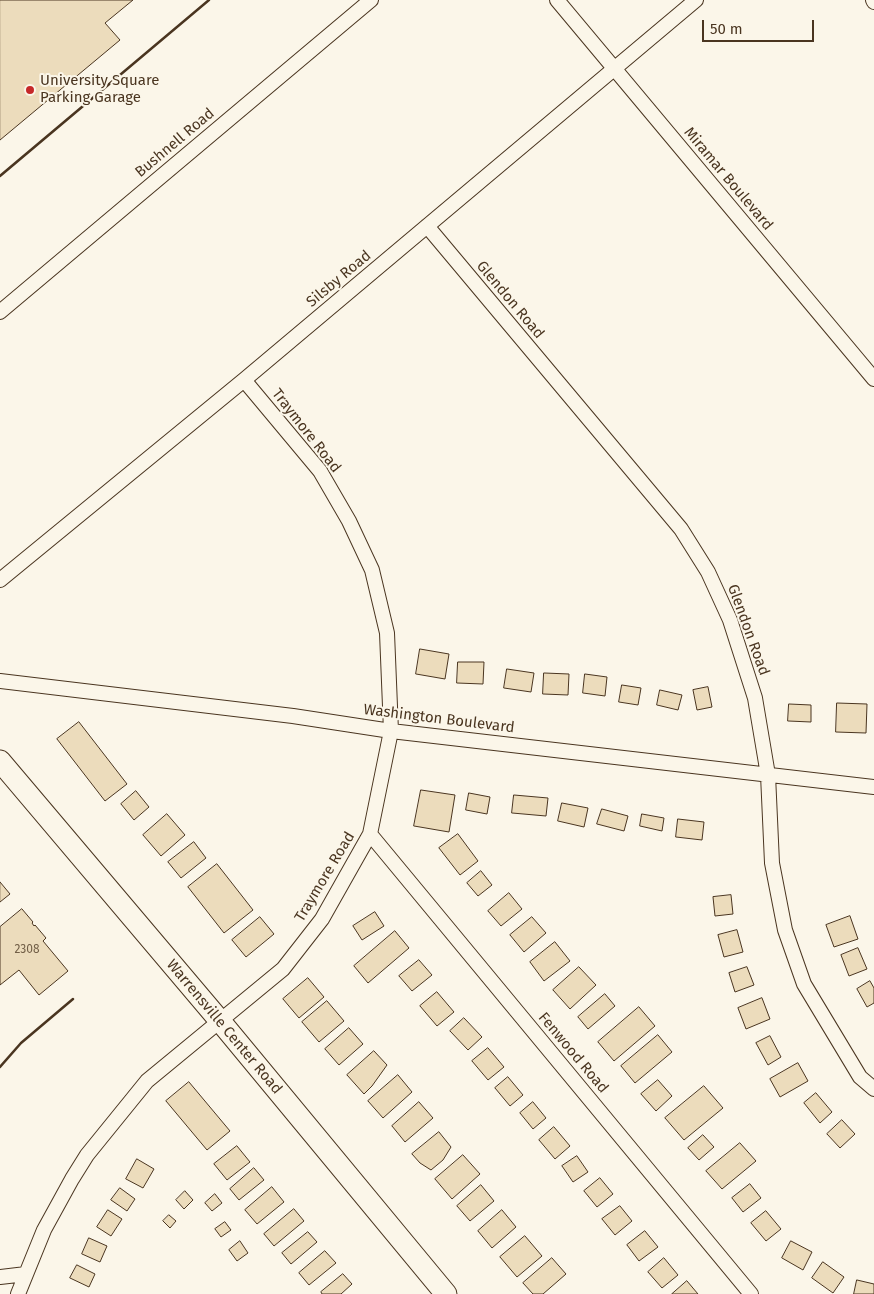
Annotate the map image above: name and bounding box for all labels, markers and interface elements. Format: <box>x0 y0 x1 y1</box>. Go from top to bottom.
scale bar <box>704 10 816 42</box>
text: 50 m <box>710 20 743 38</box>
place label: University Square Parking Garage <box>40 72 159 107</box>
marker: University Square Parking Garage <box>24 84 36 96</box>
street label: Bushnell Road <box>132 105 218 181</box>
street label: Miramar Boulevard <box>680 124 776 234</box>
street label: Silsby Road <box>303 247 375 311</box>
street label: Glendon Road <box>472 258 548 342</box>
street label: Traymore Road <box>268 385 344 477</box>
street label: Glendon Road <box>723 582 773 678</box>
street label: Washington Boulevard <box>363 701 515 737</box>
street label: Traymore Road <box>291 829 359 925</box>
house number: 2308 <box>14 943 40 957</box>
street label: Warrensville Center Road <box>162 956 286 1098</box>
street label: Fenwood Road <box>534 1009 612 1097</box>

